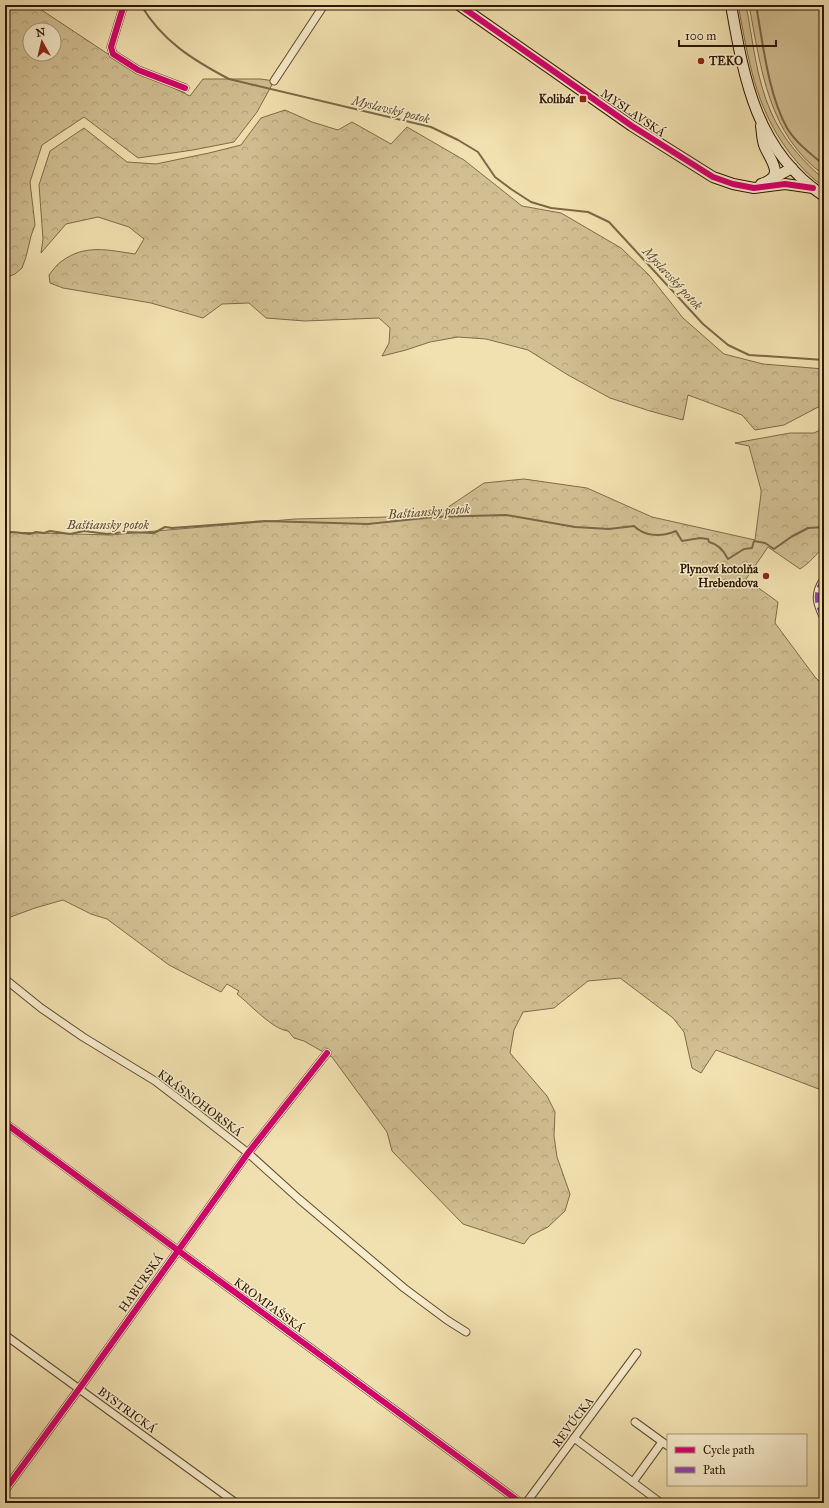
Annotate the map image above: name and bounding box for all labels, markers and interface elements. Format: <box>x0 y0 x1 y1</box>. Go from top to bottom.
north arrow <box>22 22 62 62</box>
scale bar <box>679 22 776 48</box>
text: N <box>35 25 47 40</box>
text: 100 m <box>685 29 716 43</box>
place label: TEKO <box>708 54 743 68</box>
marker: TEKO <box>696 56 706 66</box>
street label: MYSLAVSKÁ <box>598 85 669 140</box>
water label: Myslavský potok <box>348 92 432 127</box>
place label: Kolibár <box>539 92 575 106</box>
marker: Kolibár <box>578 94 588 104</box>
water label: Myslavský potok <box>638 242 706 314</box>
water label: Baštiansky potok <box>387 501 471 523</box>
water label: Baštiansky potok <box>66 517 149 533</box>
place label: Plynová kotolňa Hrebendova <box>680 562 759 590</box>
marker: Plynová kotolňa Hrebendova <box>761 571 771 581</box>
street label: KRÁSNOHORSKÁ <box>155 1066 246 1139</box>
street label: HABURSKÁ <box>115 1251 166 1315</box>
street label: KROMPAŠSKÁ <box>231 1273 308 1335</box>
street label: BYSTRICKÁ <box>95 1383 159 1436</box>
street label: REVÚCKA <box>548 1393 596 1450</box>
legend <box>667 1434 807 1486</box>
text: Cycle path <box>703 1443 755 1457</box>
text: Path <box>703 1463 726 1477</box>

